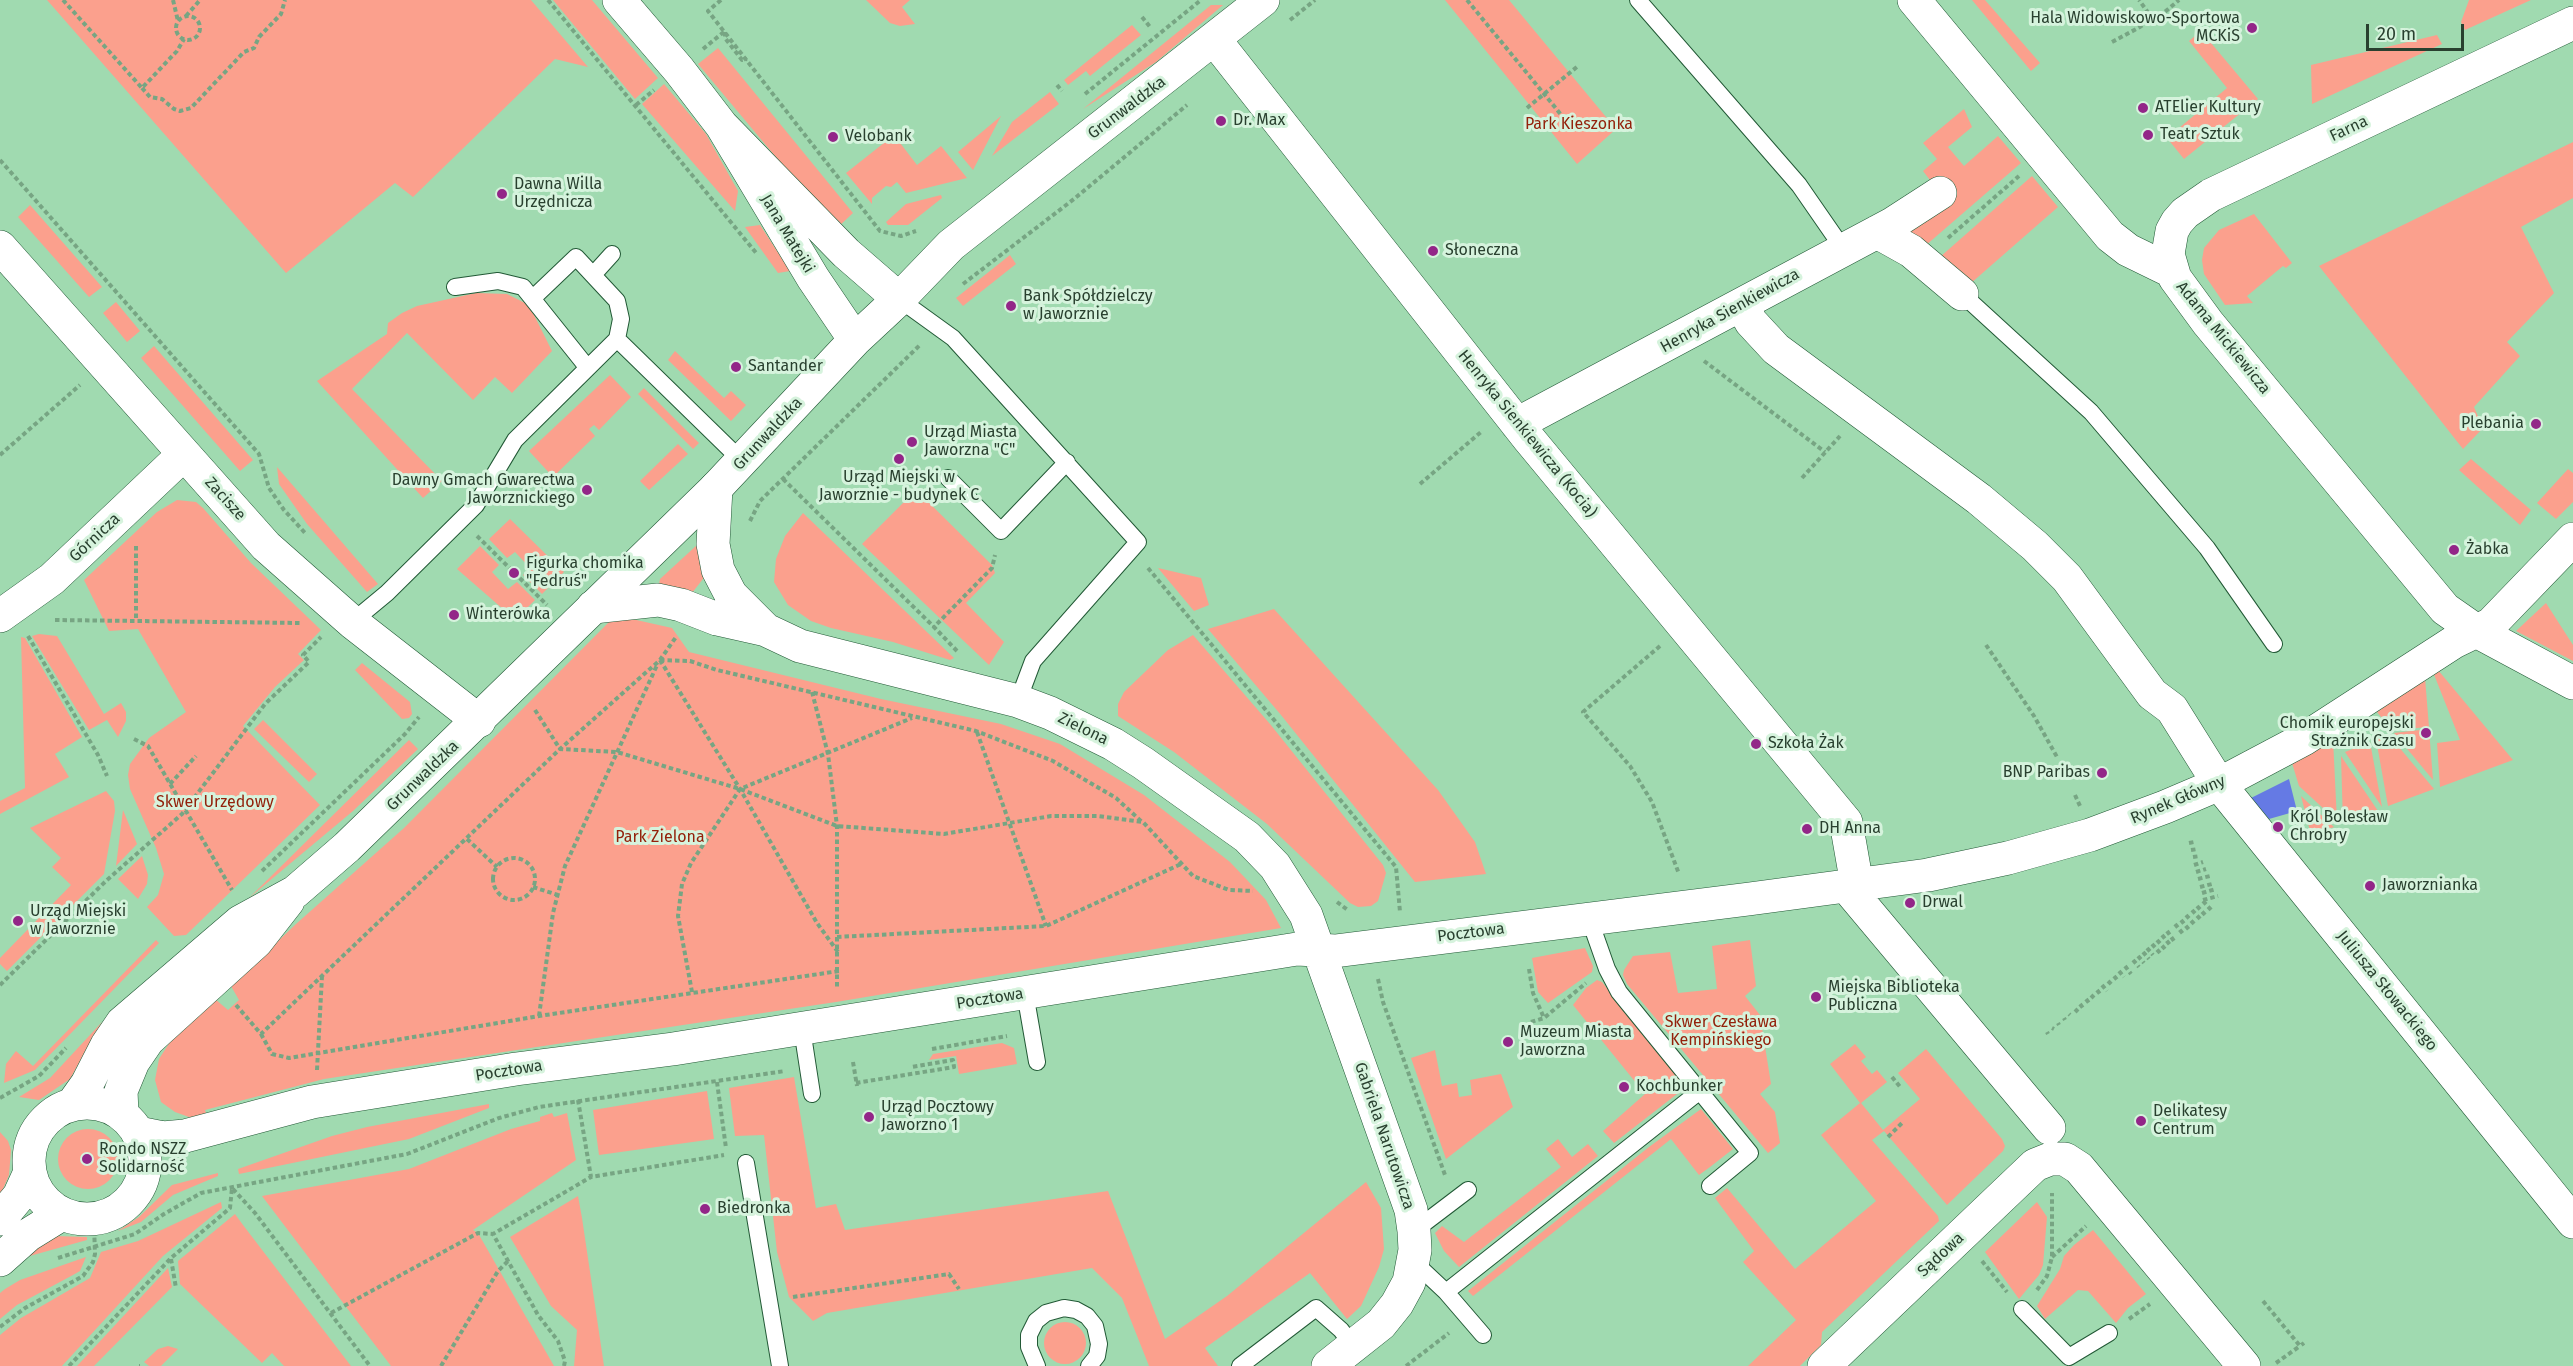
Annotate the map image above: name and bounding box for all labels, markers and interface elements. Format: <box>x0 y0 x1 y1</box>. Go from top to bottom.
place label: Hala Widowiskowo-Sportowa MCKiS <box>2030 9 2240 47</box>
scale bar <box>2369 12 2466 50</box>
marker: Hala Widowiskowo-Sportowa MCKiS <box>2245 21 2259 35</box>
text: 20 m <box>2377 23 2416 45</box>
street label: Grunwaldzka <box>1084 72 1170 144</box>
place label: ATElier Kultury <box>2155 98 2261 118</box>
marker: ATElier Kultury <box>2136 101 2150 115</box>
place label: Dr. Max <box>1233 111 1285 131</box>
street label: Farna <box>2327 112 2371 146</box>
marker: Dr. Max <box>1214 114 1228 128</box>
park label: Park Kieszonka <box>1525 115 1633 135</box>
place label: Teatr Sztuk <box>2160 125 2240 145</box>
place label: Velobank <box>845 127 912 147</box>
marker: Teatr Sztuk <box>2141 128 2155 142</box>
marker: Velobank <box>826 130 840 144</box>
place label: Dawna Willa Urzędnicza <box>514 175 602 213</box>
marker: Dawna Willa Urzędnicza <box>495 187 509 201</box>
street label: Jana Matejki <box>756 191 818 277</box>
place label: Słoneczna <box>1445 241 1519 261</box>
marker: Słoneczna <box>1426 244 1440 258</box>
street label: Henryka Sienkiewicza <box>1657 265 1803 357</box>
street label: Adama Mickiewicza <box>2172 278 2274 398</box>
place label: Bank Spółdzielczy w Jaworznie <box>1023 287 1153 325</box>
marker: Bank Spółdzielczy w Jaworznie <box>1004 299 1018 313</box>
street label: Henryka Sienkiewicza (Kocia) <box>1454 346 1600 522</box>
place label: Santander <box>748 357 823 377</box>
marker: Santander <box>729 360 743 374</box>
street label: Grunwaldzka <box>729 394 807 474</box>
place label: Plebania <box>2461 414 2524 434</box>
marker: Plebania <box>2529 417 2543 431</box>
place label: Urząd Miasta Jaworzna "C" <box>924 423 1017 461</box>
marker: Urząd Miasta Jaworzna "C" <box>905 435 919 449</box>
marker: Urząd Miejski w Jaworznie - budynek C <box>892 452 906 466</box>
place label: Urząd Miejski w Jaworznie - budynek C <box>819 468 979 506</box>
place label: Dawny Gmach Gwarectwa Jaworznickiego <box>392 471 575 509</box>
street label: Zacisze <box>200 473 250 525</box>
marker: Dawny Gmach Gwarectwa Jaworznickiego <box>580 483 594 497</box>
street label: Górnicza <box>66 510 124 566</box>
place label: Żabka <box>2466 540 2509 560</box>
marker: Żabka <box>2447 543 2461 557</box>
place label: Figurka chomika "Fedruś" <box>526 554 644 592</box>
marker: Figurka chomika "Fedruś" <box>507 566 521 580</box>
place label: Winterówka <box>466 605 551 625</box>
marker: Winterówka <box>447 608 461 622</box>
street label: Zielona <box>1055 709 1111 749</box>
place label: Chomik europejski Strażnik Czasu <box>2280 714 2414 752</box>
marker: Chomik europejski Strażnik Czasu <box>2419 726 2433 740</box>
place label: Szkoła Żak <box>1768 734 1844 754</box>
street label: Grunwaldzka <box>383 737 463 815</box>
marker: Szkoła Żak <box>1749 737 1763 751</box>
place label: BNP Paribas <box>2003 763 2090 783</box>
marker: BNP Paribas <box>2095 766 2109 780</box>
street label: Rynek Główny <box>2128 771 2228 829</box>
park label: Skwer Urzędowy <box>156 793 274 813</box>
place label: Król Bolesław Chrobry <box>2290 808 2388 846</box>
place label: DH Anna <box>1819 819 1881 839</box>
marker: Król Bolesław Chrobry <box>2271 820 2285 834</box>
marker: DH Anna <box>1800 822 1814 836</box>
park label: Park Zielona <box>615 828 705 848</box>
place label: Jaworznianka <box>2382 876 2478 896</box>
marker: Jaworznianka <box>2363 879 2377 893</box>
place label: Drwal <box>1922 893 1963 913</box>
marker: Drwal <box>1903 896 1917 910</box>
place label: Urząd Miejski w Jaworznie <box>30 902 126 940</box>
marker: Urząd Miejski w Jaworznie <box>11 914 25 928</box>
street label: Pocztowa <box>1436 919 1506 947</box>
street label: Juliusza Słowackiego <box>2333 927 2441 1055</box>
place label: Miejska Biblioteka Publiczna <box>1828 978 1960 1016</box>
street label: Pocztowa <box>955 984 1025 1014</box>
marker: Miejska Biblioteka Publiczna <box>1809 990 1823 1004</box>
park label: Skwer Czesława Kempińskiego <box>1665 1013 1777 1051</box>
place label: Muzeum Miasta Jaworzna <box>1520 1023 1632 1061</box>
marker: Muzeum Miasta Jaworzna <box>1501 1035 1515 1049</box>
street label: Pocztowa <box>474 1056 544 1086</box>
street label: Gabriela Narutowicza <box>1350 1060 1418 1212</box>
place label: Kochbunker <box>1636 1077 1723 1097</box>
marker: Kochbunker <box>1617 1080 1631 1094</box>
place label: Urząd Pocztowy Jaworzno 1 <box>881 1098 994 1136</box>
place label: Delikatesy Centrum <box>2153 1102 2227 1140</box>
marker: Urząd Pocztowy Jaworzno 1 <box>862 1110 876 1124</box>
marker: Delikatesy Centrum <box>2134 1114 2148 1128</box>
place label: Rondo NSZZ Solidarność <box>99 1140 186 1178</box>
marker: Rondo NSZZ Solidarność <box>80 1152 94 1166</box>
place label: Biedronka <box>717 1199 791 1219</box>
marker: Biedronka <box>698 1202 712 1216</box>
street label: Sądowa <box>1914 1229 1968 1281</box>

